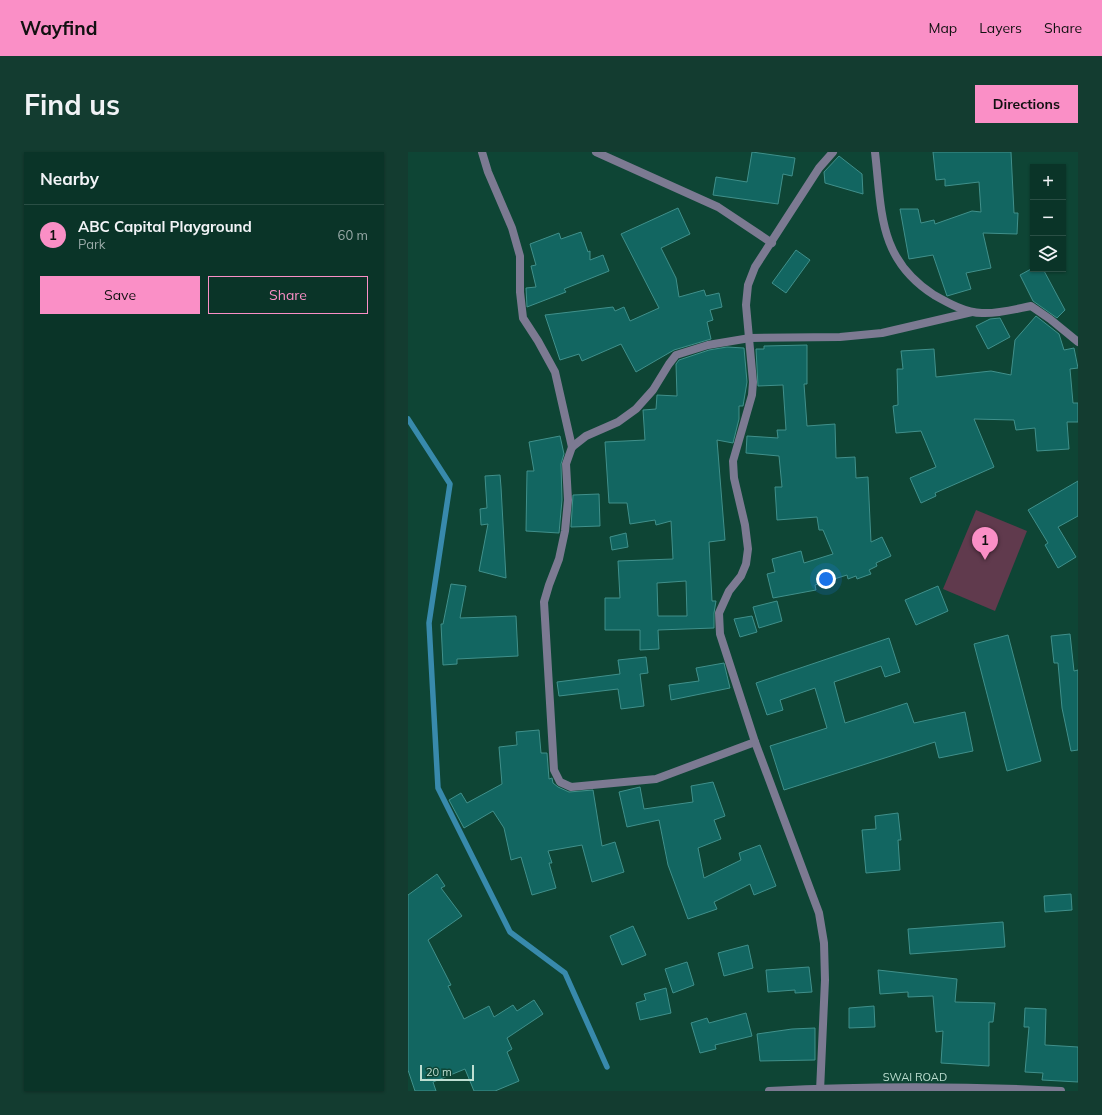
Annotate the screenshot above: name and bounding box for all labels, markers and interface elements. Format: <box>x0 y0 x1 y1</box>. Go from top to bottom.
text: Wayfind <box>20 16 97 40</box>
text: Map <box>928 19 957 37</box>
text: Layers <box>979 19 1022 37</box>
text: Share <box>1044 19 1082 37</box>
button: Directions <box>975 85 1078 123</box>
text: Find us <box>24 87 120 122</box>
map controls <box>1030 164 1066 272</box>
button: + <box>1030 164 1066 200</box>
text: Nearby <box>40 168 99 189</box>
button: − <box>1030 200 1066 236</box>
text: ABC Capital Playground <box>78 217 252 236</box>
text: 1 <box>49 227 57 243</box>
text: 60 m <box>338 227 368 243</box>
text: Park <box>78 236 105 252</box>
button: layers <box>1030 236 1066 272</box>
button: Save <box>40 276 200 314</box>
button: Share <box>208 276 368 314</box>
pin: 1 <box>972 527 998 560</box>
your location <box>816 569 836 589</box>
scale bar <box>420 1063 474 1082</box>
text: 20 m <box>426 1065 452 1079</box>
street label: SWAI ROAD <box>883 1070 947 1084</box>

